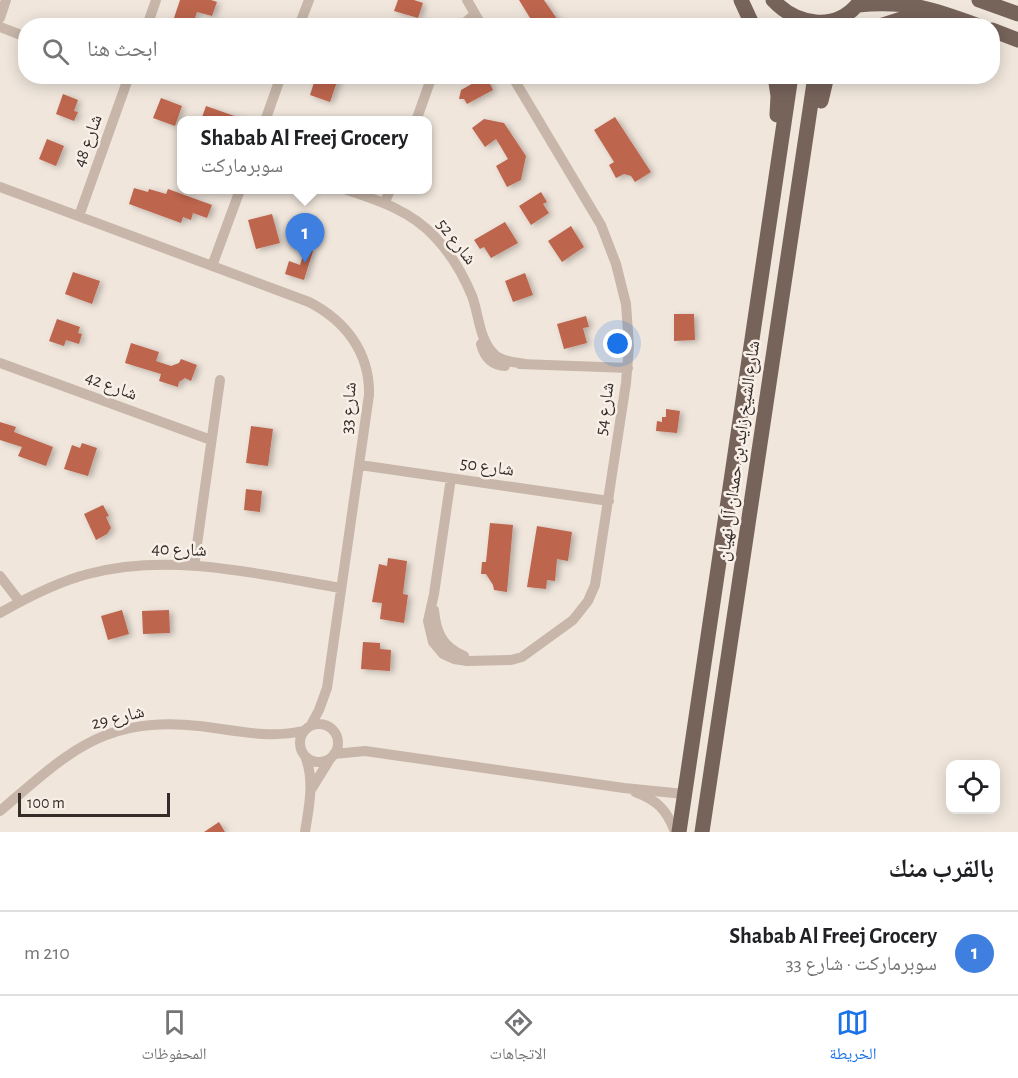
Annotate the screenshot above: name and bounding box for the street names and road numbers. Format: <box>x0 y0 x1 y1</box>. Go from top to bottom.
street label: شارع 48 <box>70 112 107 170</box>
street label: شارع 52 <box>432 216 479 269</box>
street label: شارع الشيخ زايد بن حمدان آل نهيان <box>713 339 765 563</box>
street label: شارع 42 <box>82 368 139 405</box>
street label: شارع 33 <box>338 381 361 435</box>
street label: شارع 54 <box>592 381 619 437</box>
street label: شارع 50 <box>459 454 515 481</box>
street label: شارع 40 <box>151 540 207 561</box>
street label: شارع 29 <box>90 703 147 734</box>

